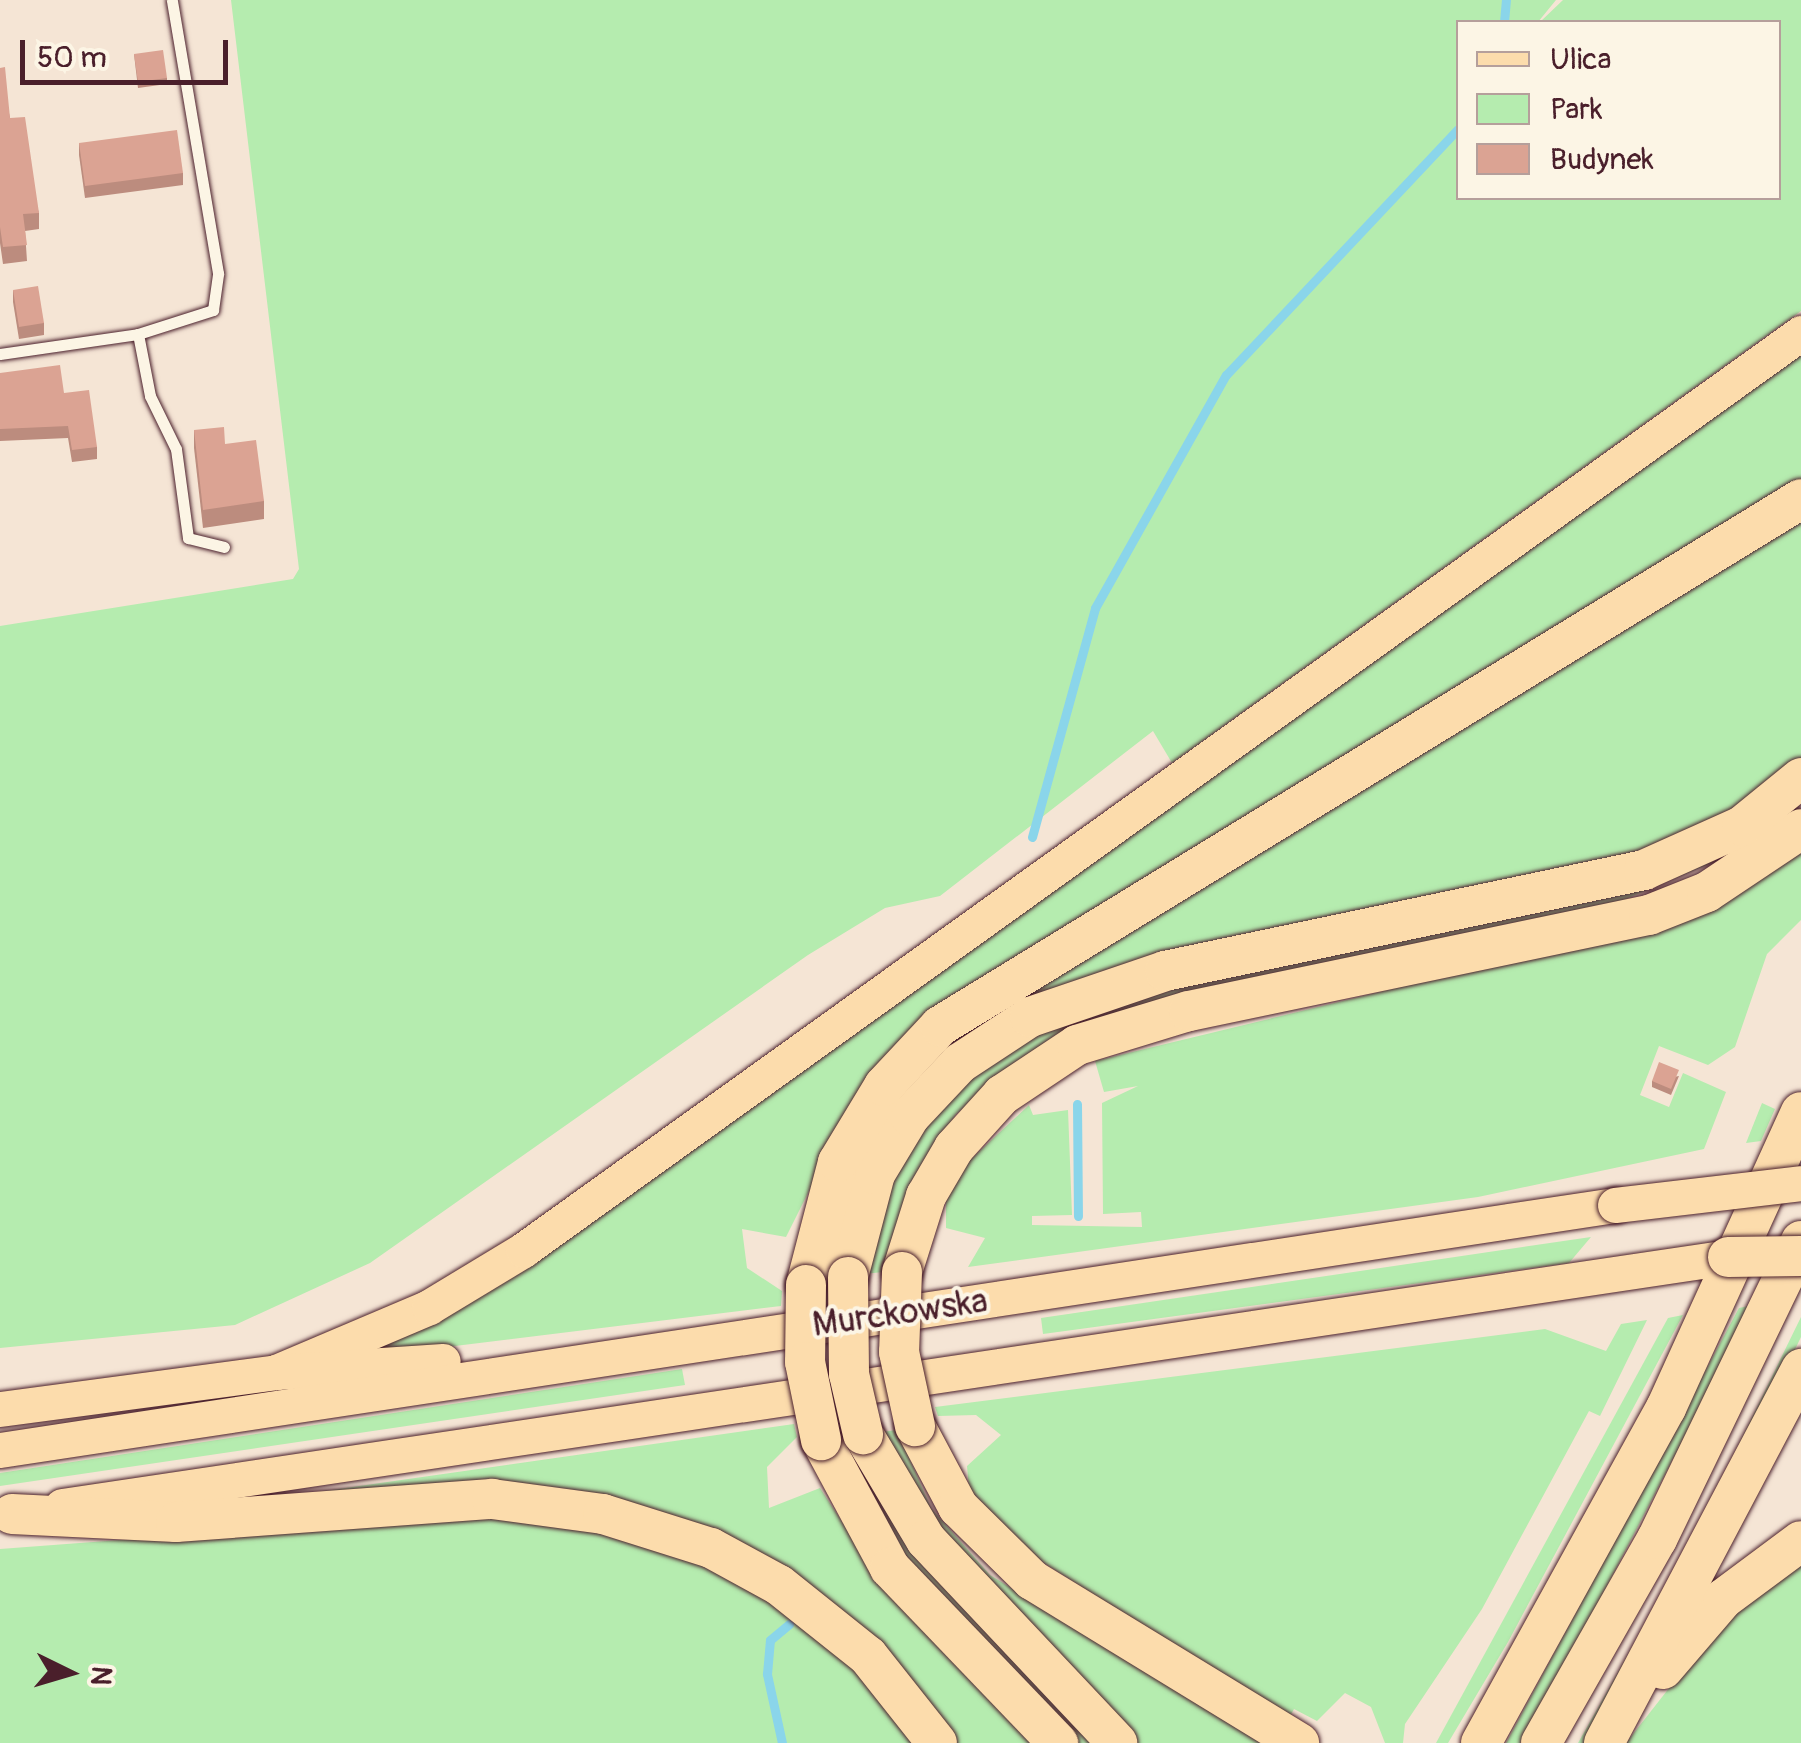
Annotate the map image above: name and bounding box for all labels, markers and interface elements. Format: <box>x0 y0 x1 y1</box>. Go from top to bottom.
scale bar <box>25 20 232 82</box>
legend <box>1456 20 1781 200</box>
text: 50 m <box>37 39 107 76</box>
text: Ulica <box>1550 41 1612 78</box>
text: Park <box>1550 91 1603 128</box>
text: Budynek <box>1550 141 1654 178</box>
street label: Murckowska <box>810 1280 990 1346</box>
north arrow <box>20 1623 120 1723</box>
text: N <box>82 1665 119 1687</box>

